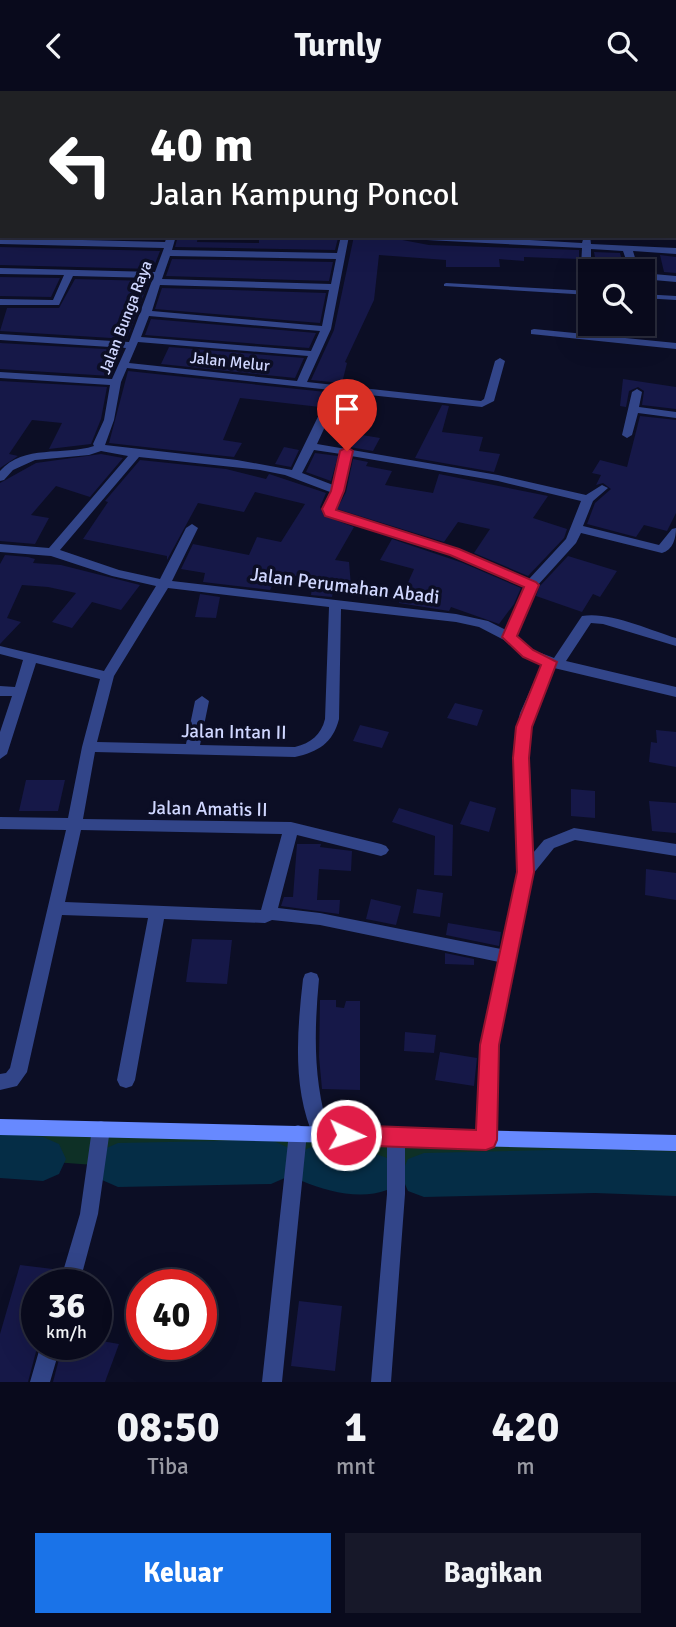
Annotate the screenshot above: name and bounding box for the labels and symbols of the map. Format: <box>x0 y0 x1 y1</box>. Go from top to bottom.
street label: Jalan Bunga Raya <box>95 258 157 377</box>
street label: Jalan Melur <box>189 348 271 376</box>
pin <box>317 379 377 451</box>
street label: Jalan Perumahan Abadi <box>249 562 441 609</box>
street label: Jalan Intan II <box>181 719 287 745</box>
street label: Jalan Amatis II <box>148 796 268 822</box>
position arrow <box>309 1098 383 1172</box>
speed limit sign: 40 <box>126 1269 217 1360</box>

